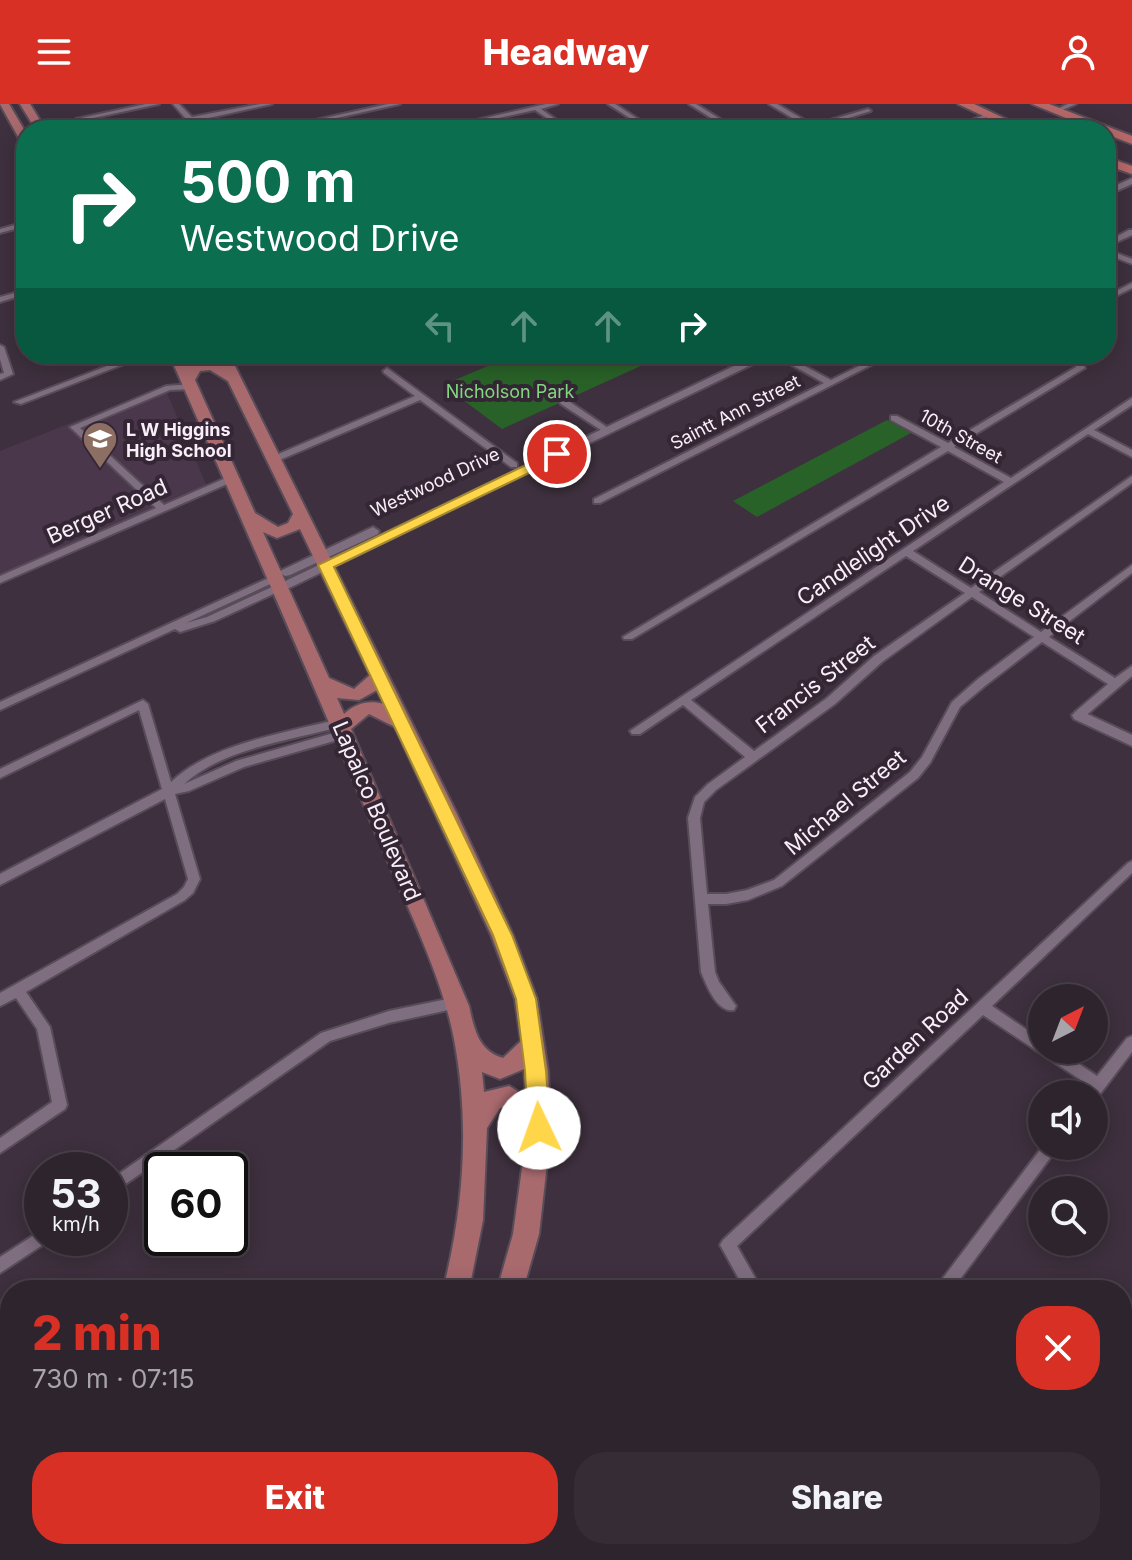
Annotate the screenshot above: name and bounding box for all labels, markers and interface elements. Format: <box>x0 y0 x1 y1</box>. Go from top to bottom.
icon: menu <box>32 30 76 74</box>
text: Headway <box>483 30 649 74</box>
icon: person <box>1056 30 1100 74</box>
text: 500 m <box>180 148 356 216</box>
icon: right <box>48 152 152 256</box>
text: Westwood Drive <box>180 216 459 260</box>
icon: left <box>418 304 462 348</box>
icon: ahead <box>502 304 546 348</box>
icon: ahead <box>586 304 630 348</box>
icon: right <box>670 304 714 348</box>
street label: Saintt Ann Street <box>667 370 803 454</box>
park label: Nicholson Park <box>446 381 574 402</box>
street label: 10th Street <box>916 405 1006 467</box>
place label: L W Higgins High School <box>126 419 232 461</box>
school or university icon: L W Higgins High School <box>81 420 119 470</box>
pin <box>523 420 591 488</box>
icon: arrive <box>535 432 579 476</box>
street label: Westwood Drive <box>367 443 503 521</box>
street label: Berger Road <box>43 473 171 549</box>
street label: Candlelight Drive <box>792 489 954 611</box>
street label: Drange Street <box>954 551 1090 649</box>
street label: Francis Street <box>750 630 880 738</box>
street label: Lapalco Boulevard <box>327 717 427 905</box>
street label: Michael Street <box>779 744 911 860</box>
street label: Garden Road <box>857 983 973 1095</box>
north arrow <box>1028 984 1108 1064</box>
map controls <box>1028 984 1108 1256</box>
button: sound <box>1028 1080 1108 1160</box>
position arrow <box>497 1086 581 1170</box>
speed limit sign: 60 <box>144 1152 248 1256</box>
text: 53 <box>50 1169 102 1218</box>
button: search <box>1028 1176 1108 1256</box>
text: km/h <box>52 1212 100 1236</box>
text: 2 min <box>32 1303 162 1362</box>
button: close <box>1016 1306 1100 1390</box>
text: 730 m · 07:15 <box>32 1363 195 1394</box>
button: Exit <box>32 1452 558 1544</box>
button: Share <box>574 1452 1100 1544</box>

